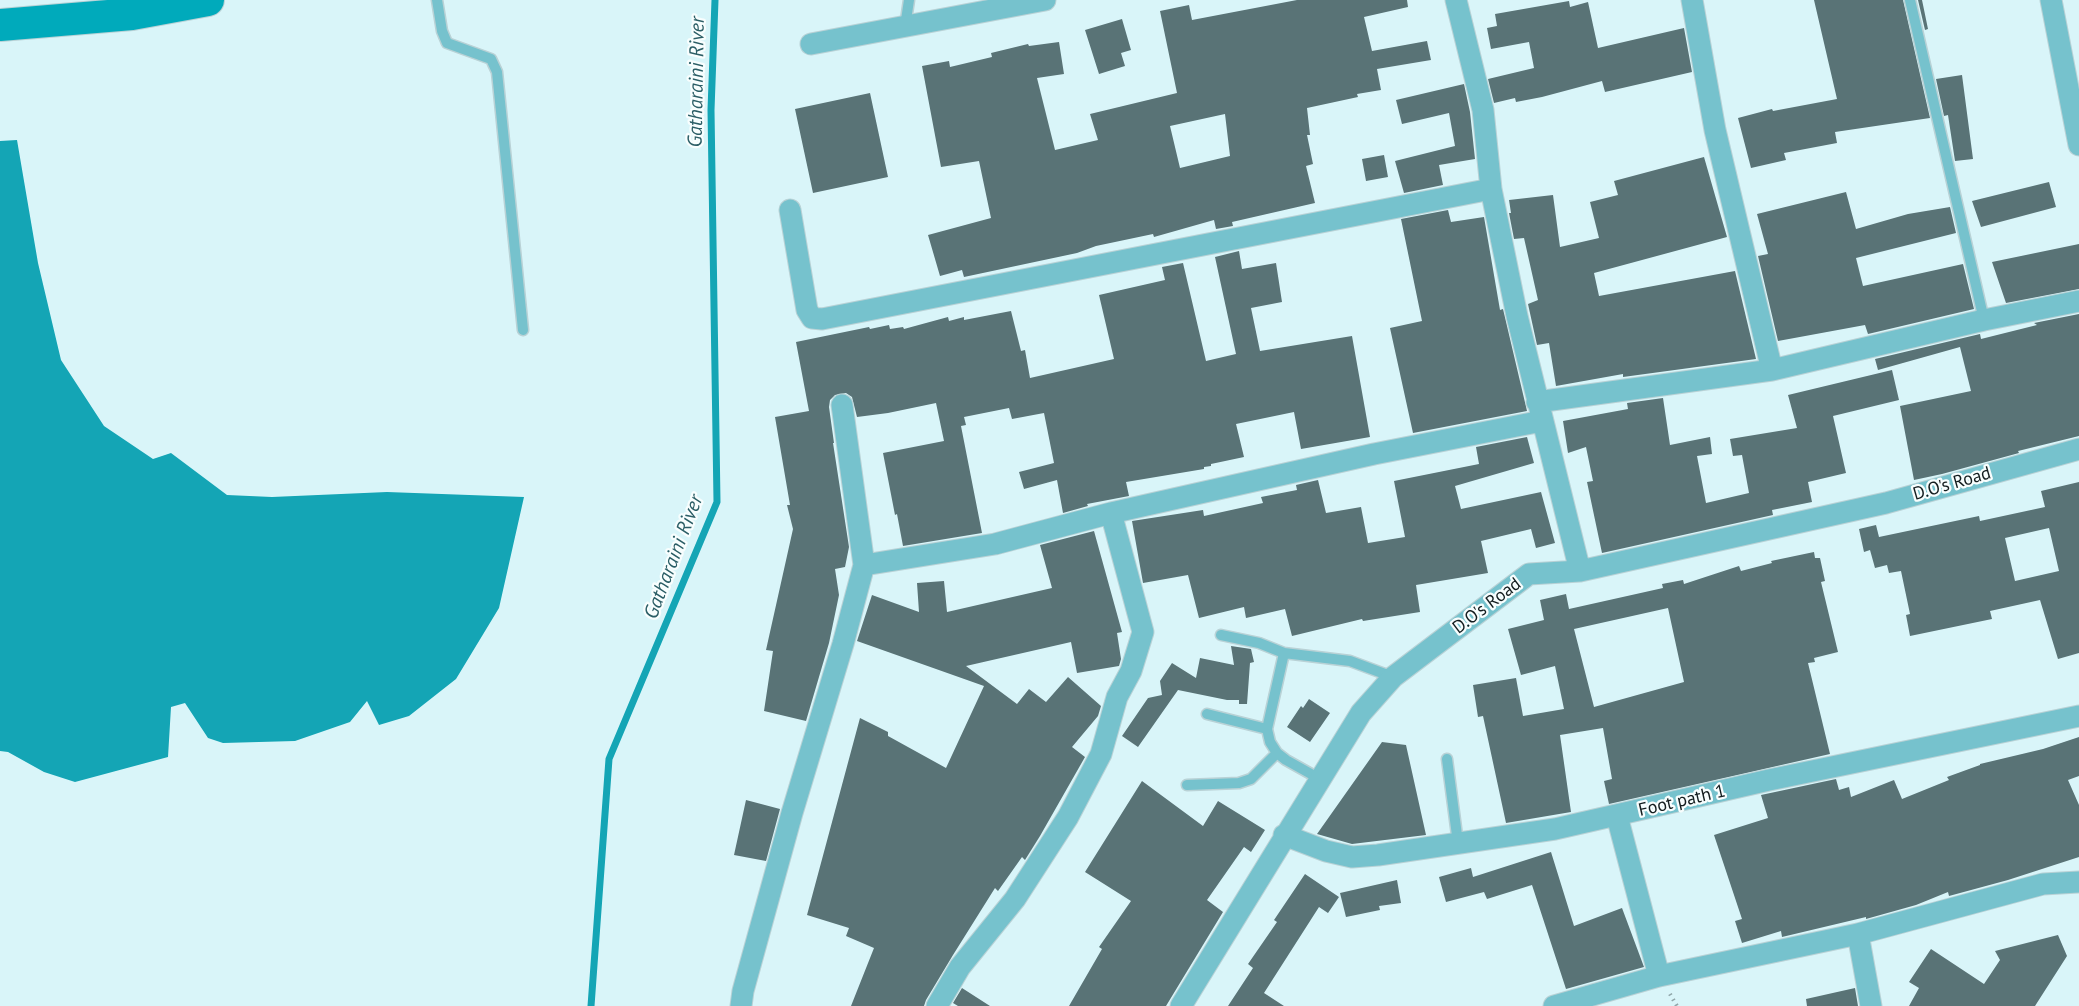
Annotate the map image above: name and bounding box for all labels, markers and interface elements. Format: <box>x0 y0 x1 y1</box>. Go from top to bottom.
water label: Gatharaini River <box>684 16 710 148</box>
street label: D.O's Road <box>1911 463 1993 505</box>
water label: Gatharaini River <box>639 492 709 622</box>
street label: D.O's Road <box>1449 573 1525 639</box>
street label: Foot path 1 <box>1636 780 1728 822</box>

